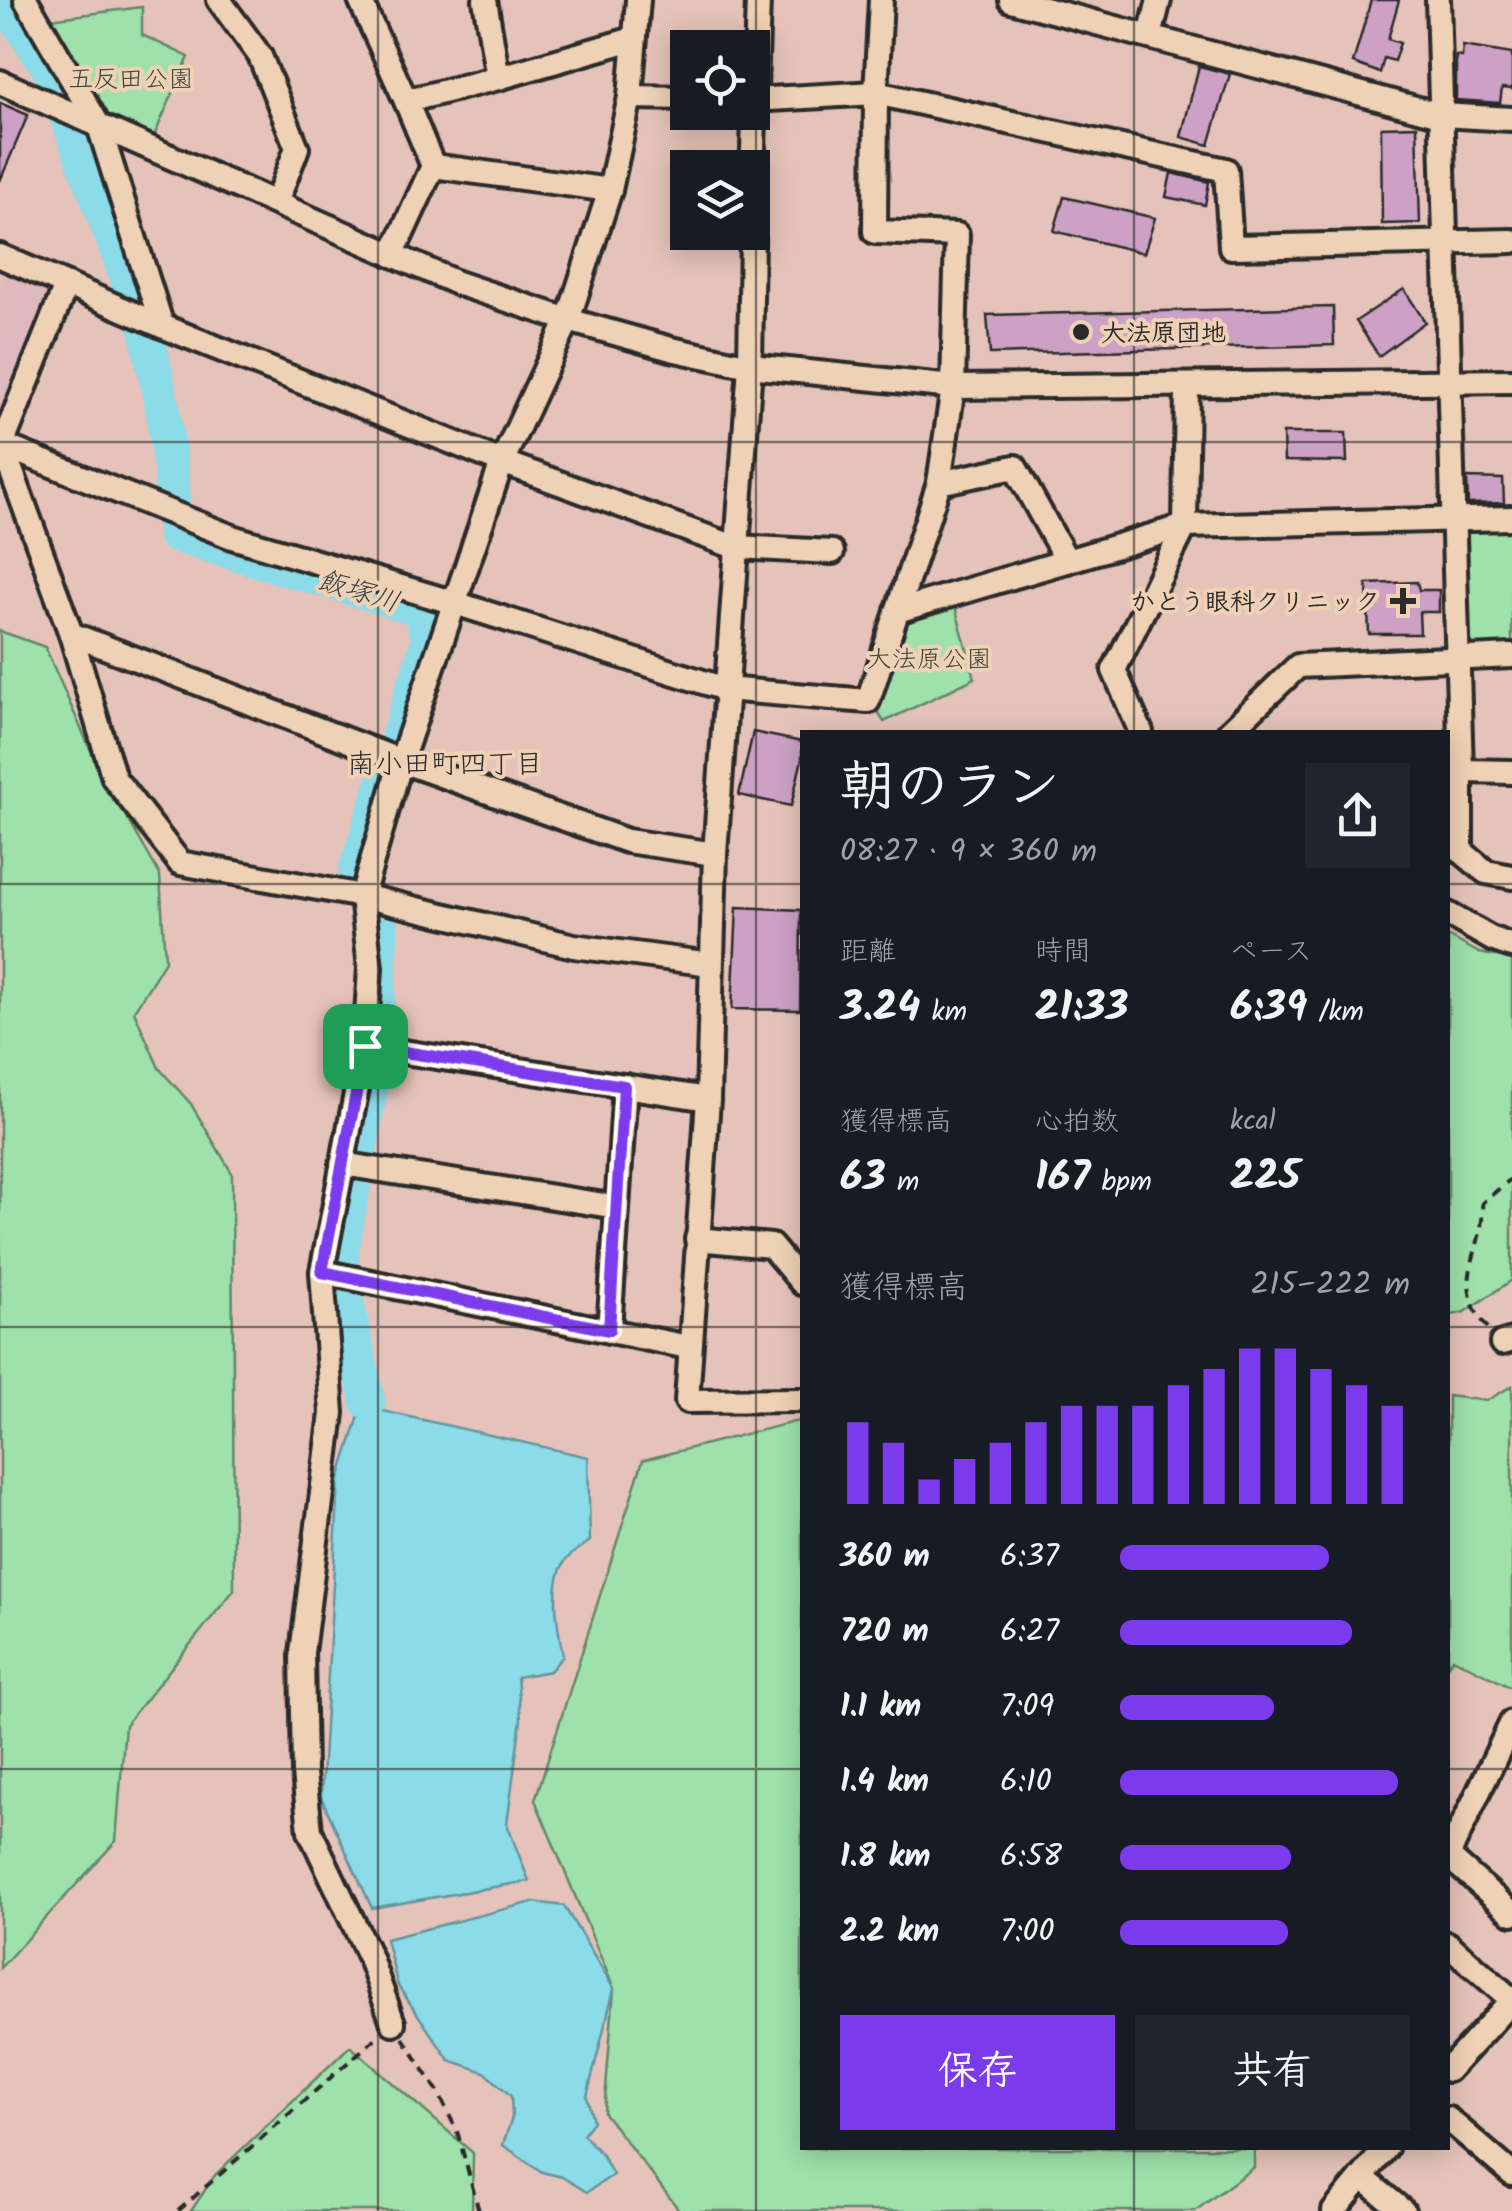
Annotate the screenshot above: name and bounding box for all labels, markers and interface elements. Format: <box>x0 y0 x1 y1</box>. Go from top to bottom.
map controls <box>670 30 770 250</box>
button: locate <box>670 30 770 130</box>
park label: 五反田公園 <box>68 60 194 100</box>
button: layers <box>670 150 770 250</box>
place label: 大法原団地 <box>1101 314 1226 354</box>
marker: 大法原団地 <box>1070 321 1092 343</box>
water label: 飯塚川 <box>312 559 405 626</box>
place label: かとう眼科クリニック <box>1130 583 1380 623</box>
marker: かとう眼科クリニック <box>1390 588 1416 614</box>
park label: 大法原公園 <box>866 640 992 680</box>
district label: 南小田町四丁目 <box>347 743 543 788</box>
text: 朝のラン <box>840 746 1060 833</box>
button: share <box>1305 763 1410 868</box>
text: 08:27 · 9 × 360 m <box>840 827 1097 878</box>
text: 距離 <box>840 930 896 975</box>
text: 時間 <box>1035 930 1091 975</box>
text: ペース <box>1230 930 1312 975</box>
text: 3.24 <box>840 975 920 1042</box>
text: 21:33 <box>1035 975 1128 1042</box>
text: 6:39 <box>1230 975 1307 1042</box>
text: km <box>920 990 967 1035</box>
text: /km <box>1307 990 1364 1035</box>
pin <box>323 1004 408 1089</box>
icon: arrive <box>338 1019 393 1074</box>
text: kcal <box>1230 1099 1276 1144</box>
text: 獲得標高 <box>840 1100 952 1145</box>
text: 心拍数 <box>1035 1100 1119 1145</box>
text: 225 <box>1230 1144 1300 1211</box>
text: 63 <box>840 1145 886 1212</box>
text: 167 <box>1035 1145 1090 1212</box>
text: m <box>886 1160 919 1205</box>
text: bpm <box>1090 1160 1152 1205</box>
text: 215–222 m <box>1251 1260 1410 1311</box>
text: 獲得標高 <box>840 1263 968 1314</box>
text: 360 m <box>840 1532 930 1583</box>
text: 6:37 <box>1000 1532 1059 1583</box>
text: 720 m <box>840 1607 929 1658</box>
text: 6:27 <box>1000 1607 1059 1658</box>
text: 1.1 km <box>840 1682 921 1733</box>
text: 7:09 <box>1000 1682 1054 1733</box>
text: 1.4 km <box>840 1757 929 1808</box>
text: 6:10 <box>1000 1757 1052 1808</box>
text: 1.8 km <box>840 1832 930 1883</box>
text: 6:58 <box>1000 1832 1062 1883</box>
text: 2.2 km <box>840 1907 939 1958</box>
text: 7:00 <box>1000 1907 1055 1958</box>
button: 保存 <box>840 2015 1115 2130</box>
button: 共有 <box>1135 2015 1410 2130</box>

